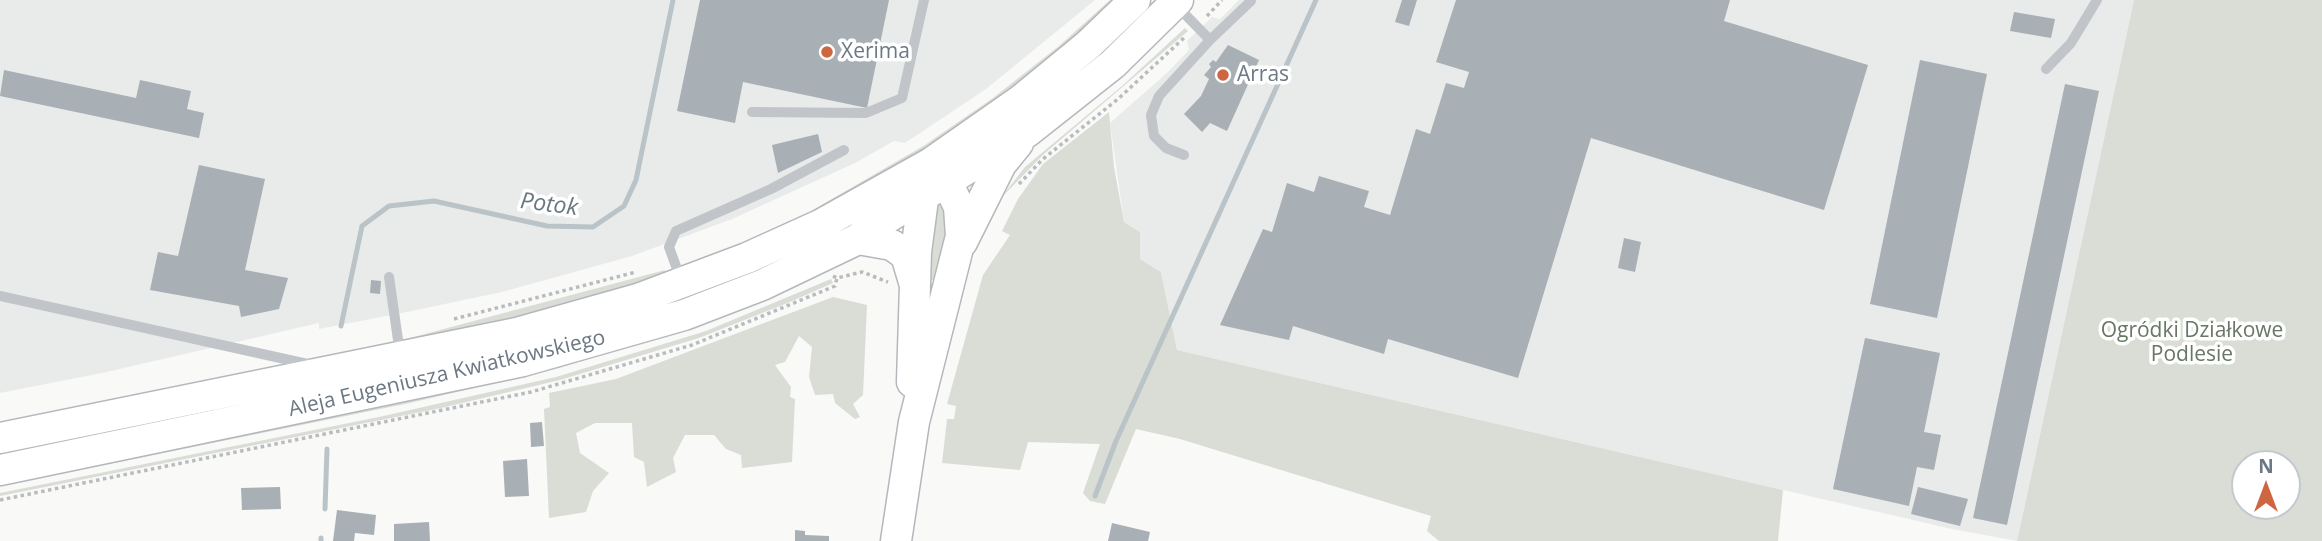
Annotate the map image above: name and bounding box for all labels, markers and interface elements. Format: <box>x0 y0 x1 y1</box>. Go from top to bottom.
place label: Xerima <box>841 39 910 65</box>
marker: Xerima <box>819 44 835 60</box>
place label: Arras <box>1237 62 1289 88</box>
marker: Arras <box>1215 67 1231 83</box>
water label: Potok <box>519 188 579 222</box>
park label: Ogródki Działkowe Podlesie <box>2101 318 2283 368</box>
street label: Aleja Eugeniusza Kwiatkowskiego <box>286 325 608 423</box>
north arrow <box>2231 450 2301 520</box>
text: N <box>2258 453 2274 479</box>

